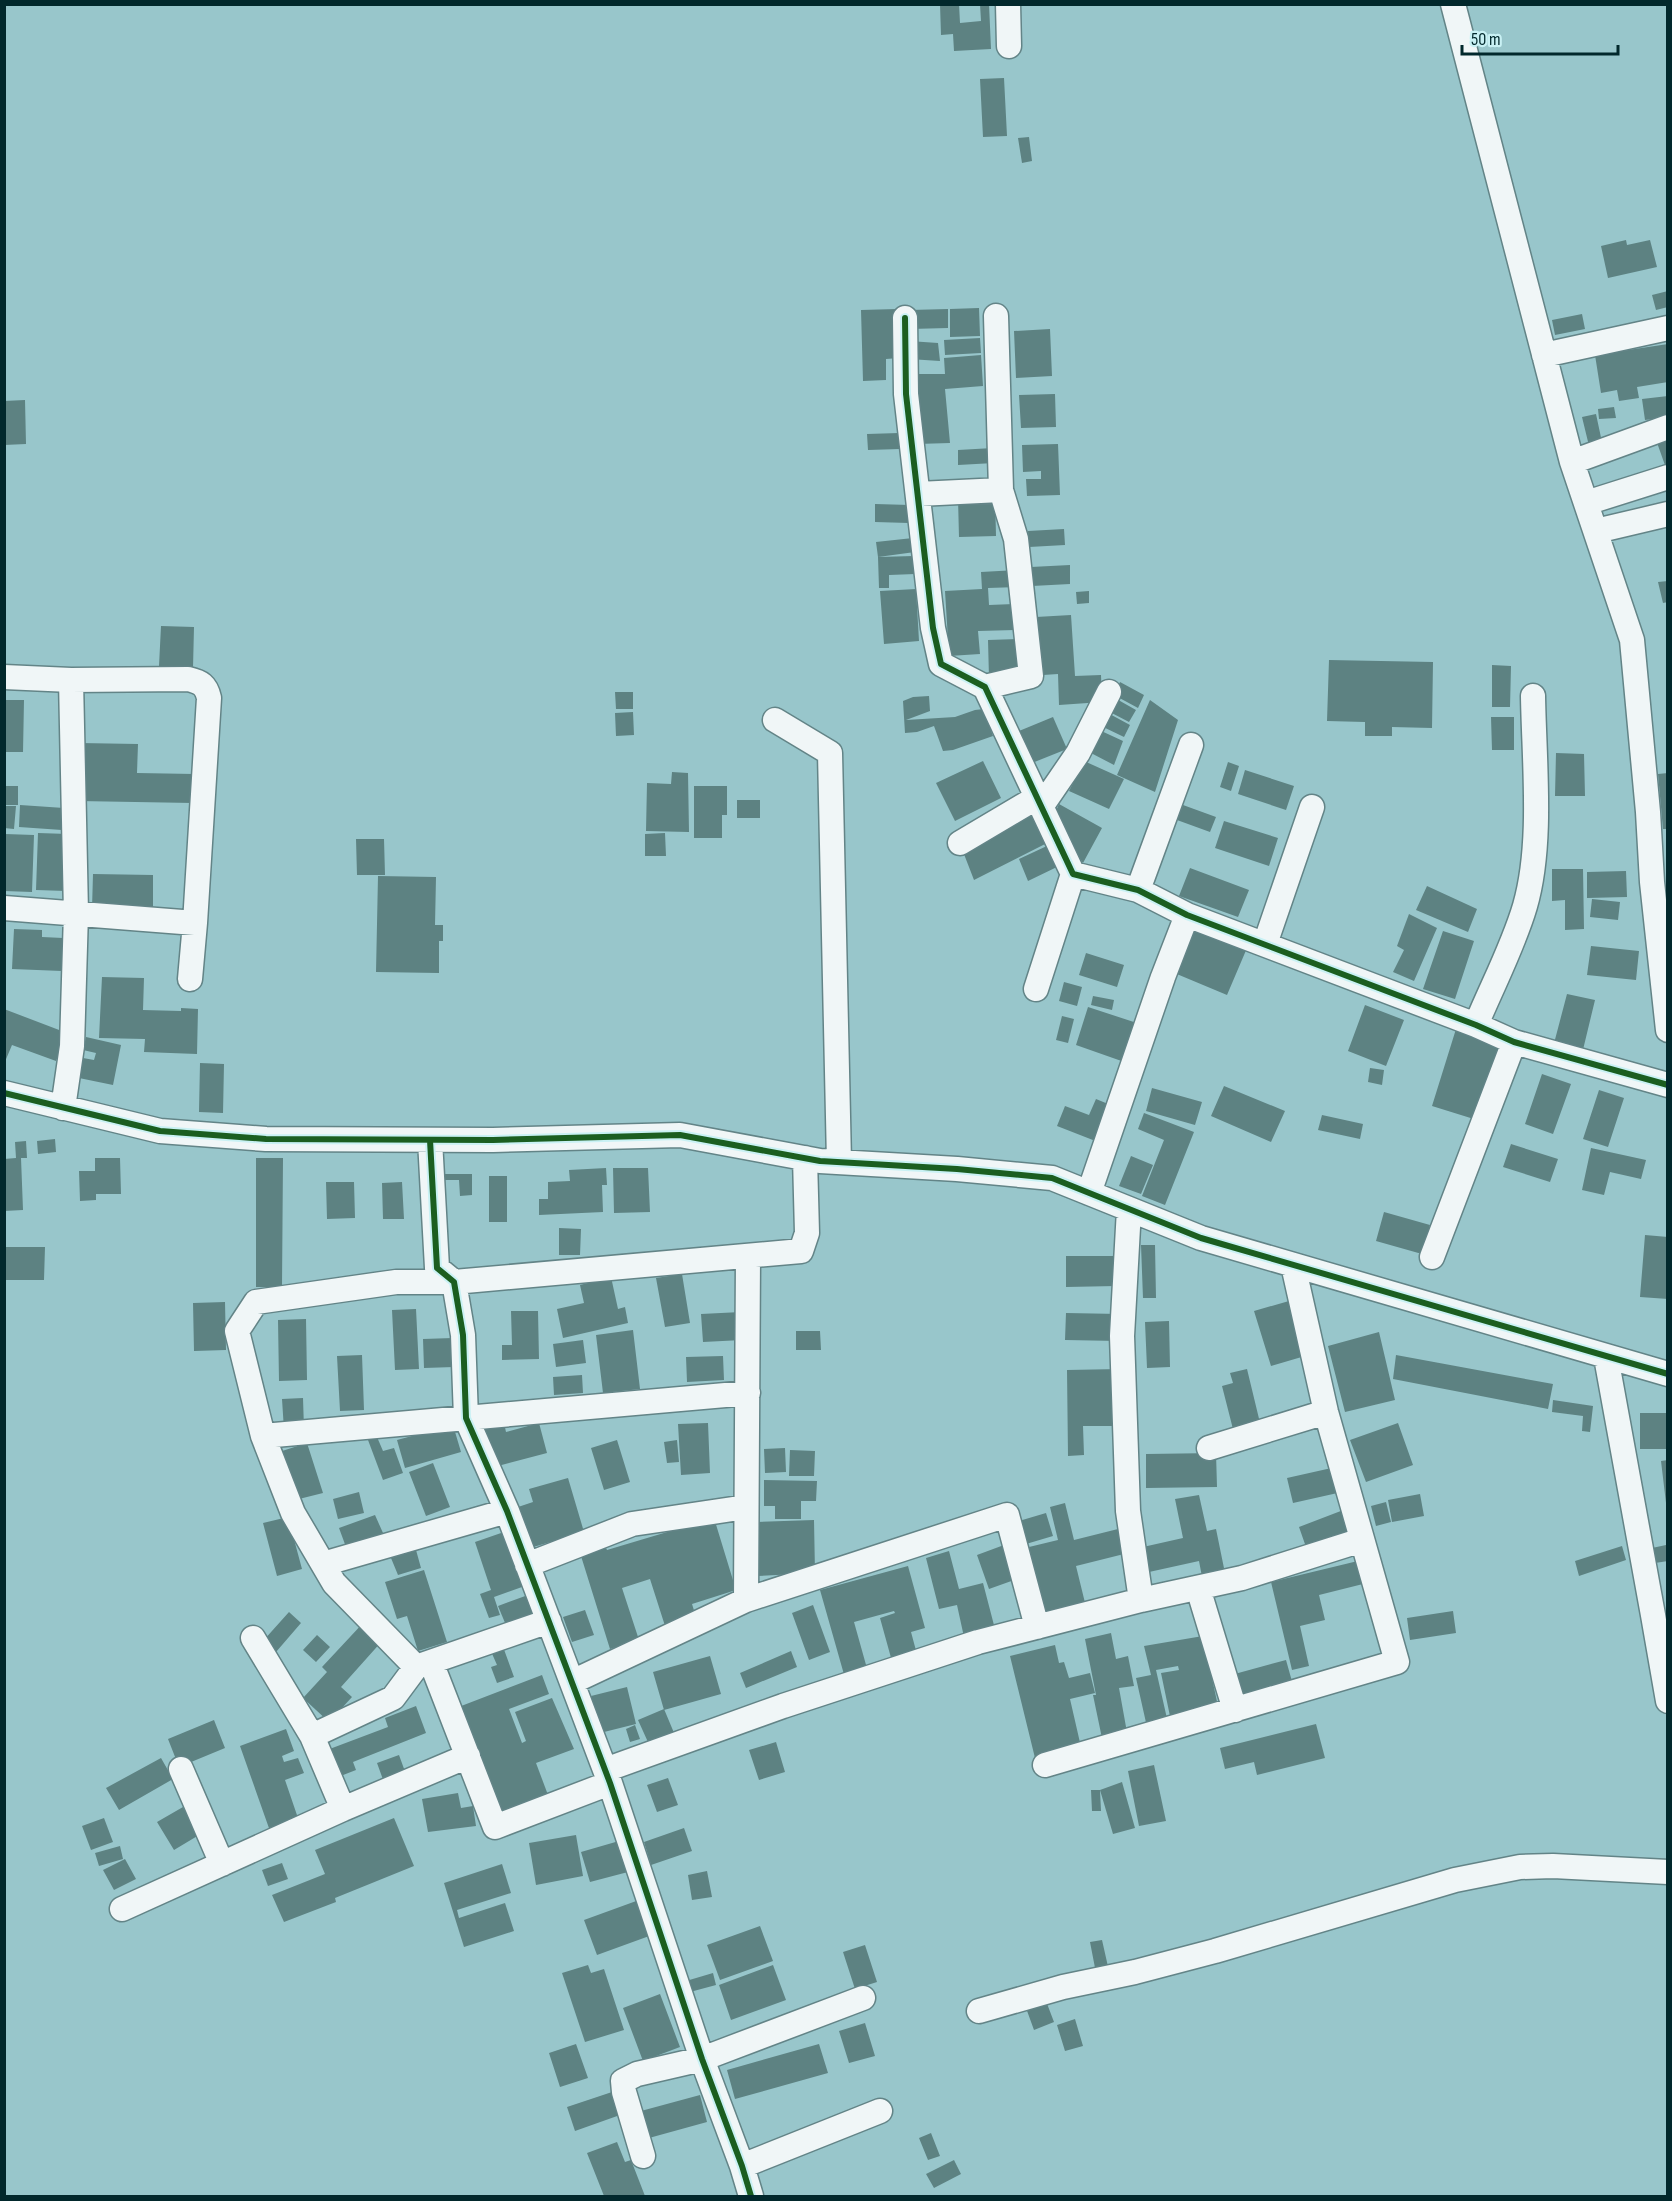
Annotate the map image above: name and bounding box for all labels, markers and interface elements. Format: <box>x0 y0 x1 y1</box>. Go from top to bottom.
scale bar <box>1462 18 1618 56</box>
text: 50 m <box>1471 29 1501 50</box>

